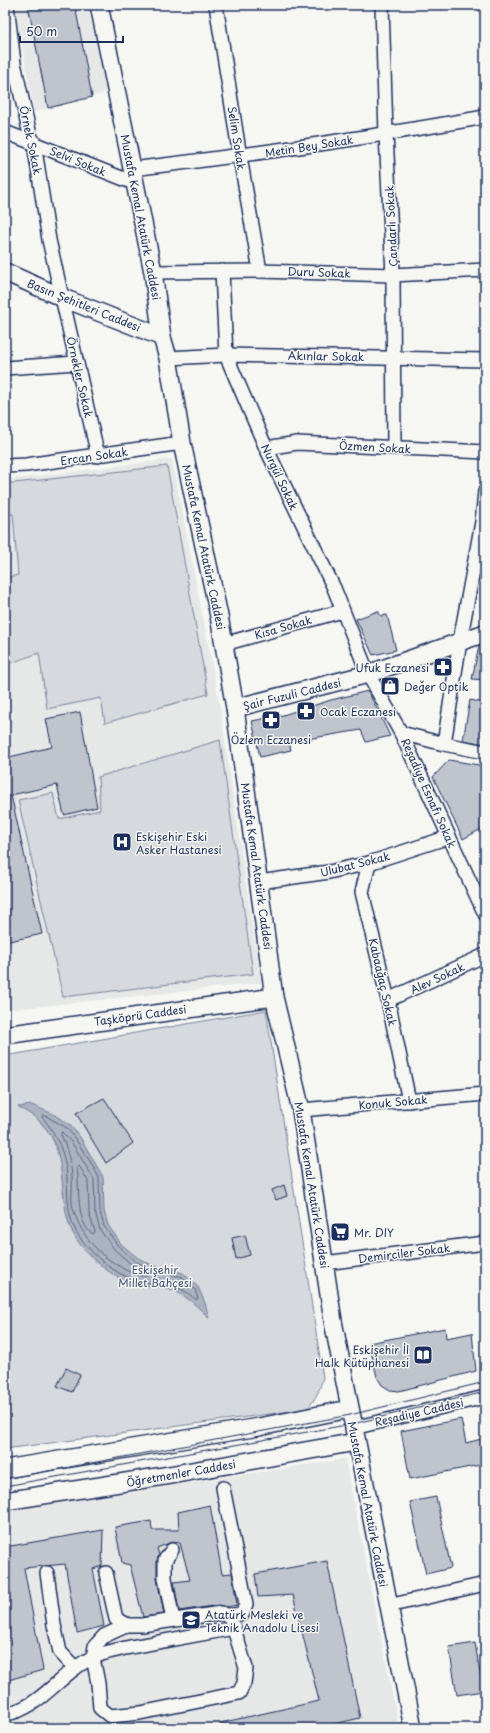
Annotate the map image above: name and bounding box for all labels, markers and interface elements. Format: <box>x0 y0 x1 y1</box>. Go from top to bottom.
scale bar <box>20 18 123 44</box>
text: 50 m <box>26 22 57 40</box>
street label: Örnek Sokak <box>15 104 47 177</box>
street label: Selim Sokak <box>224 105 251 172</box>
street label: Metin Bey Sokak <box>264 131 355 161</box>
street label: Mustafa Kemal Atatürk Caddesi <box>117 133 165 301</box>
street label: Selvi Sokak <box>47 142 110 180</box>
street label: Çandarlı Sokak <box>380 184 402 267</box>
street label: Duru Sokak <box>287 262 352 282</box>
street label: Basın Şehitleri Caddesi <box>25 274 143 336</box>
street label: Örnekler Sokak <box>62 335 98 420</box>
street label: Akınlar Sokak <box>288 347 365 365</box>
street label: Özmen Sokak <box>339 437 412 457</box>
street label: Nurgül Sokak <box>257 441 303 514</box>
street label: Ercan Sokak <box>59 443 129 469</box>
street label: Mustafa Kemal Atatürk Caddesi <box>178 463 230 631</box>
street label: Kısa Sokak <box>252 611 314 643</box>
pharmacy icon: Ufuk Eczanesi <box>432 656 454 678</box>
place label: Ufuk Eczanesi <box>356 659 429 676</box>
street label: Şair Fuzuli Caddesi <box>241 674 343 714</box>
shop icon: Değer Optik <box>379 675 401 697</box>
place label: Değer Optik <box>404 678 469 695</box>
pharmacy icon: Ocak Eczanesi <box>295 700 317 722</box>
place label: Ocak Eczanesi <box>320 703 396 720</box>
pharmacy icon: Özlem Eczanesi <box>260 709 282 731</box>
place label: Özlem Eczanesi <box>231 731 311 748</box>
street label: Reşadiye Esnafı Sokak <box>397 735 461 851</box>
street label: Mustafa Kemal Atatürk Caddesi <box>237 781 277 951</box>
place label: Eskişehir Eski Asker Hastanesi <box>136 828 222 858</box>
hospital icon: Eskişehir Eski Asker Hastanesi <box>111 831 133 853</box>
street label: Ulubat Sokak <box>318 847 392 881</box>
street label: Kabaağaç Sokak <box>365 936 402 1028</box>
street label: Alev Sokak <box>407 958 468 998</box>
street label: Taşköprü Caddesi <box>93 1000 187 1030</box>
street label: Konuk Sokak <box>358 1091 428 1113</box>
street label: Mustafa Kemal Atatürk Caddesi <box>290 1100 334 1270</box>
supermarket icon: Mr. DIY <box>329 1221 351 1243</box>
place label: Mr. DIY <box>354 1224 394 1241</box>
street label: Demirciler Sokak <box>357 1239 452 1267</box>
park label: Eskişehir Millet Bahçesi <box>118 1261 192 1291</box>
place label: Eskişehir İl Halk Kütüphanesi <box>315 1341 409 1371</box>
library icon: Eskişehir İl Halk Kütüphanesi <box>412 1344 434 1366</box>
street label: Reşadiye Caddesi <box>373 1394 465 1430</box>
street label: Mustafa Kemal Atatürk Caddesi <box>344 1420 392 1588</box>
street label: Öğretmenler Caddesi <box>125 1455 237 1491</box>
place label: Atatürk Mesleki ve Teknik Anadolu Lisesi <box>205 1606 319 1636</box>
school or university icon: Atatürk Mesleki ve Teknik Anadolu Lisesi <box>180 1609 202 1631</box>

